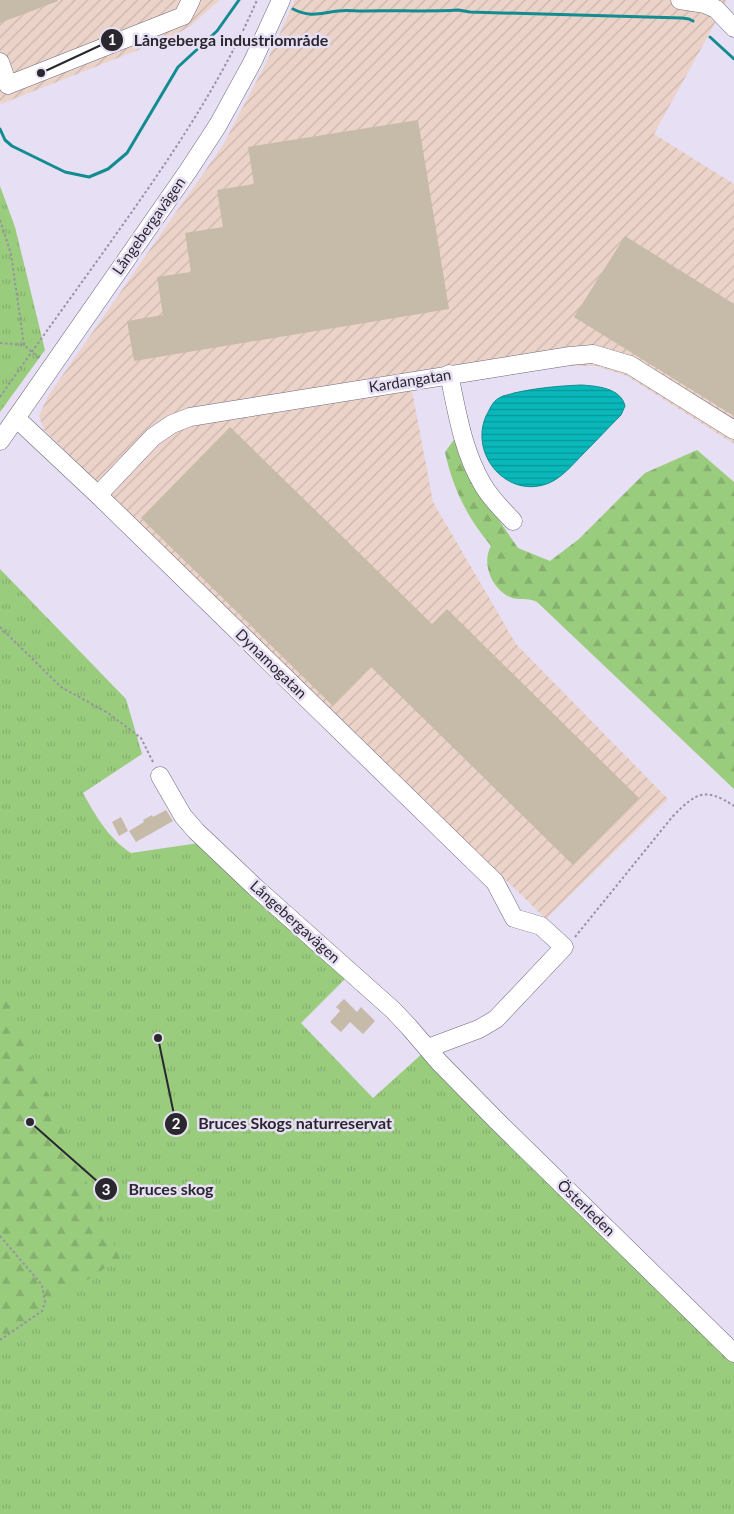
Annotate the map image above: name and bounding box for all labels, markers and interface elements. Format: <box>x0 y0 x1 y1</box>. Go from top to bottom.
callout: Långeberga industriområde <box>99 25 339 56</box>
text: 1 <box>108 30 116 48</box>
text: Långeberga industriområde <box>134 30 329 49</box>
street label: Långebergavägen <box>108 173 188 278</box>
street label: Kardangatan <box>367 365 452 395</box>
street label: Dynamogatan <box>232 625 311 702</box>
street label: Långebergavägen <box>247 876 344 966</box>
callout: Bruces Skogs naturreservat <box>163 1108 402 1139</box>
text: Bruces Skogs naturreservat <box>198 1113 392 1132</box>
text: 2 <box>172 1114 181 1132</box>
callout: Bruces skog <box>93 1174 223 1205</box>
street label: Österleden <box>554 1175 619 1239</box>
text: Bruces skog <box>128 1179 214 1198</box>
text: 3 <box>102 1180 110 1198</box>

